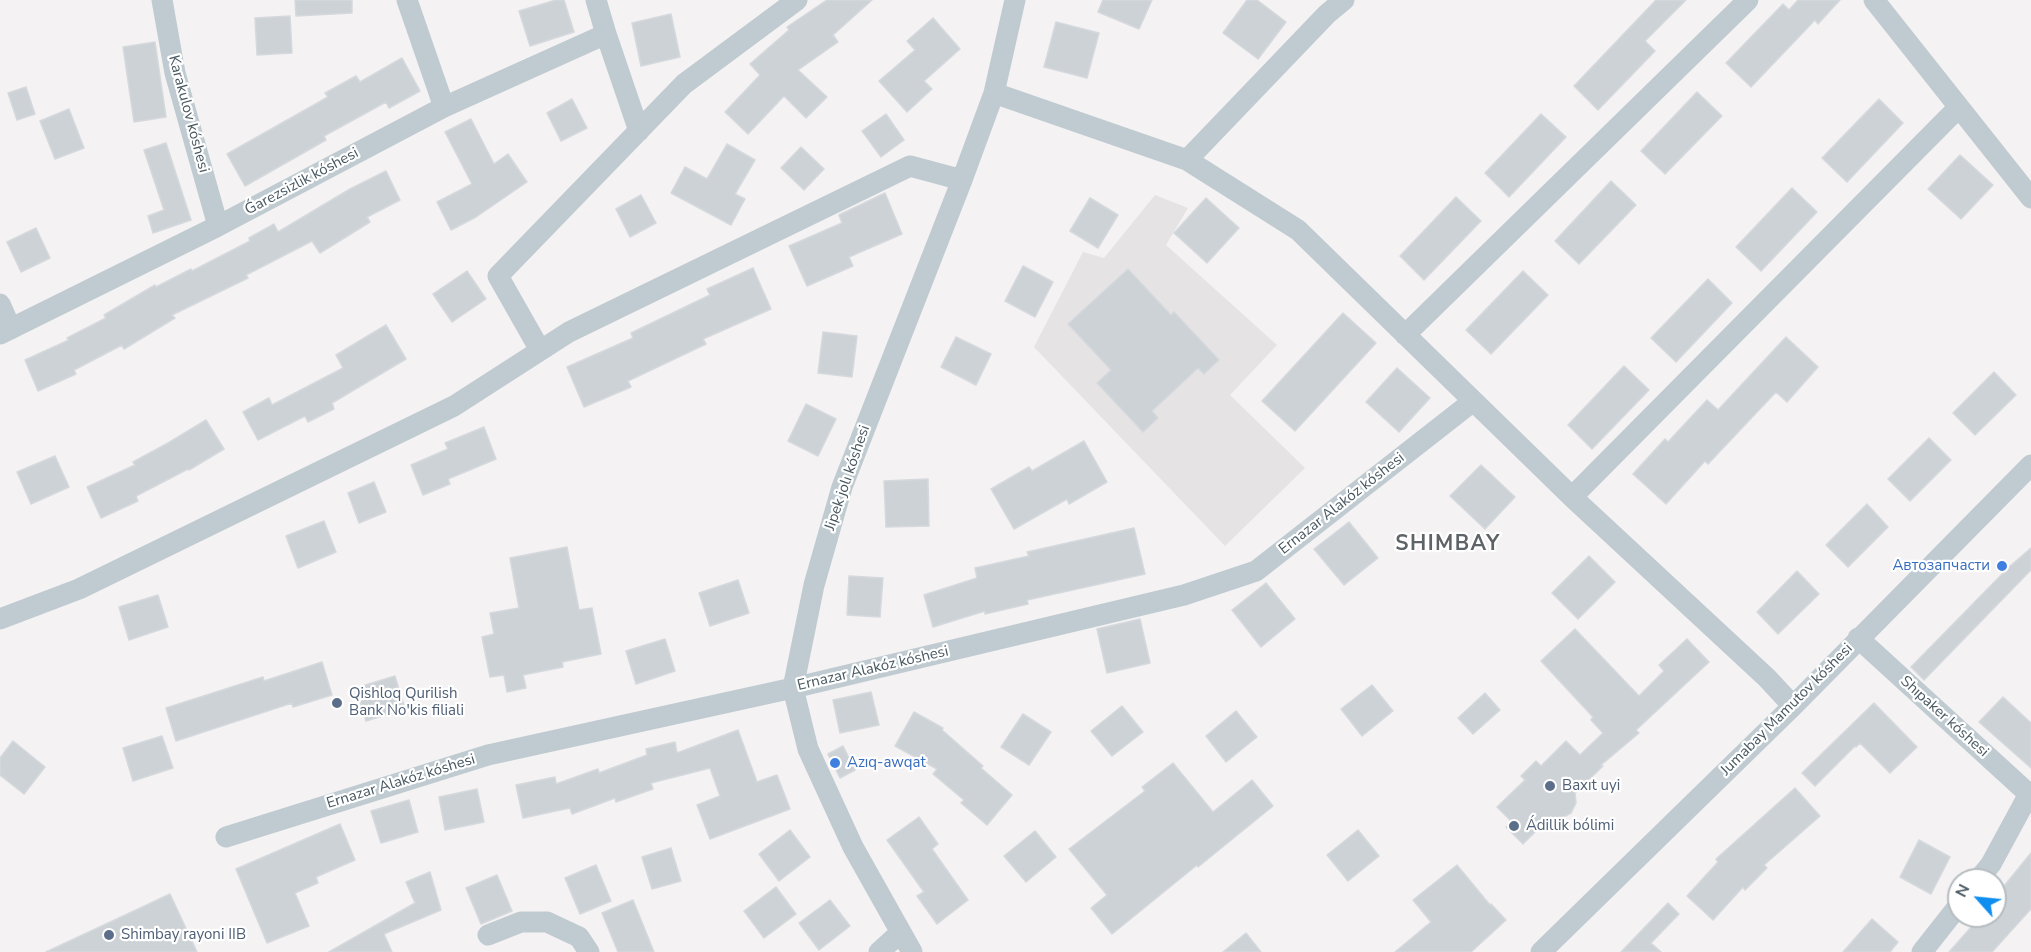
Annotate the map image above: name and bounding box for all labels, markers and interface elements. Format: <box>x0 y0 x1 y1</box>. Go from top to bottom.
street label: Karakulov kóshesi <box>164 53 212 175</box>
street label: Ǵarezsizlik kóshesi <box>242 144 362 220</box>
street label: Jipek jolı kóshesi <box>822 423 874 533</box>
street label: Ernazar Alakóz kóshesi <box>1276 449 1408 559</box>
district label: SHIMBAY <box>1395 532 1501 558</box>
place label: Автозапчасти <box>1892 557 1990 575</box>
marker: Автозапчасти <box>1995 559 2009 573</box>
street label: Jumabay Mamutov kóshesi <box>1717 640 1857 780</box>
street label: Ernazar Alakóz kóshesi <box>796 643 950 695</box>
street label: Shıpaker kóshesi <box>1896 673 1992 761</box>
place label: Qishloq Qurilish Bank No'kis filiali <box>349 685 464 720</box>
marker: Qishloq Qurilish Bank No'kis filiali <box>330 696 344 710</box>
street label: Ernazar Alakóz kóshesi <box>325 751 477 813</box>
place label: Azıq-awqat <box>847 754 926 772</box>
marker: Azıq-awqat <box>828 756 842 770</box>
place label: Baxıt uyi <box>1562 777 1620 795</box>
marker: Baxıt uyi <box>1543 779 1557 793</box>
place label: Ádillik bólimi <box>1526 817 1614 835</box>
marker: Ádillik bólimi <box>1507 819 1521 833</box>
north arrow <box>1947 868 2007 928</box>
text: N <box>1950 880 1975 901</box>
place label: Shimbay rayoni IIB <box>121 926 246 944</box>
marker: Shimbay rayoni IIB <box>102 928 116 942</box>

